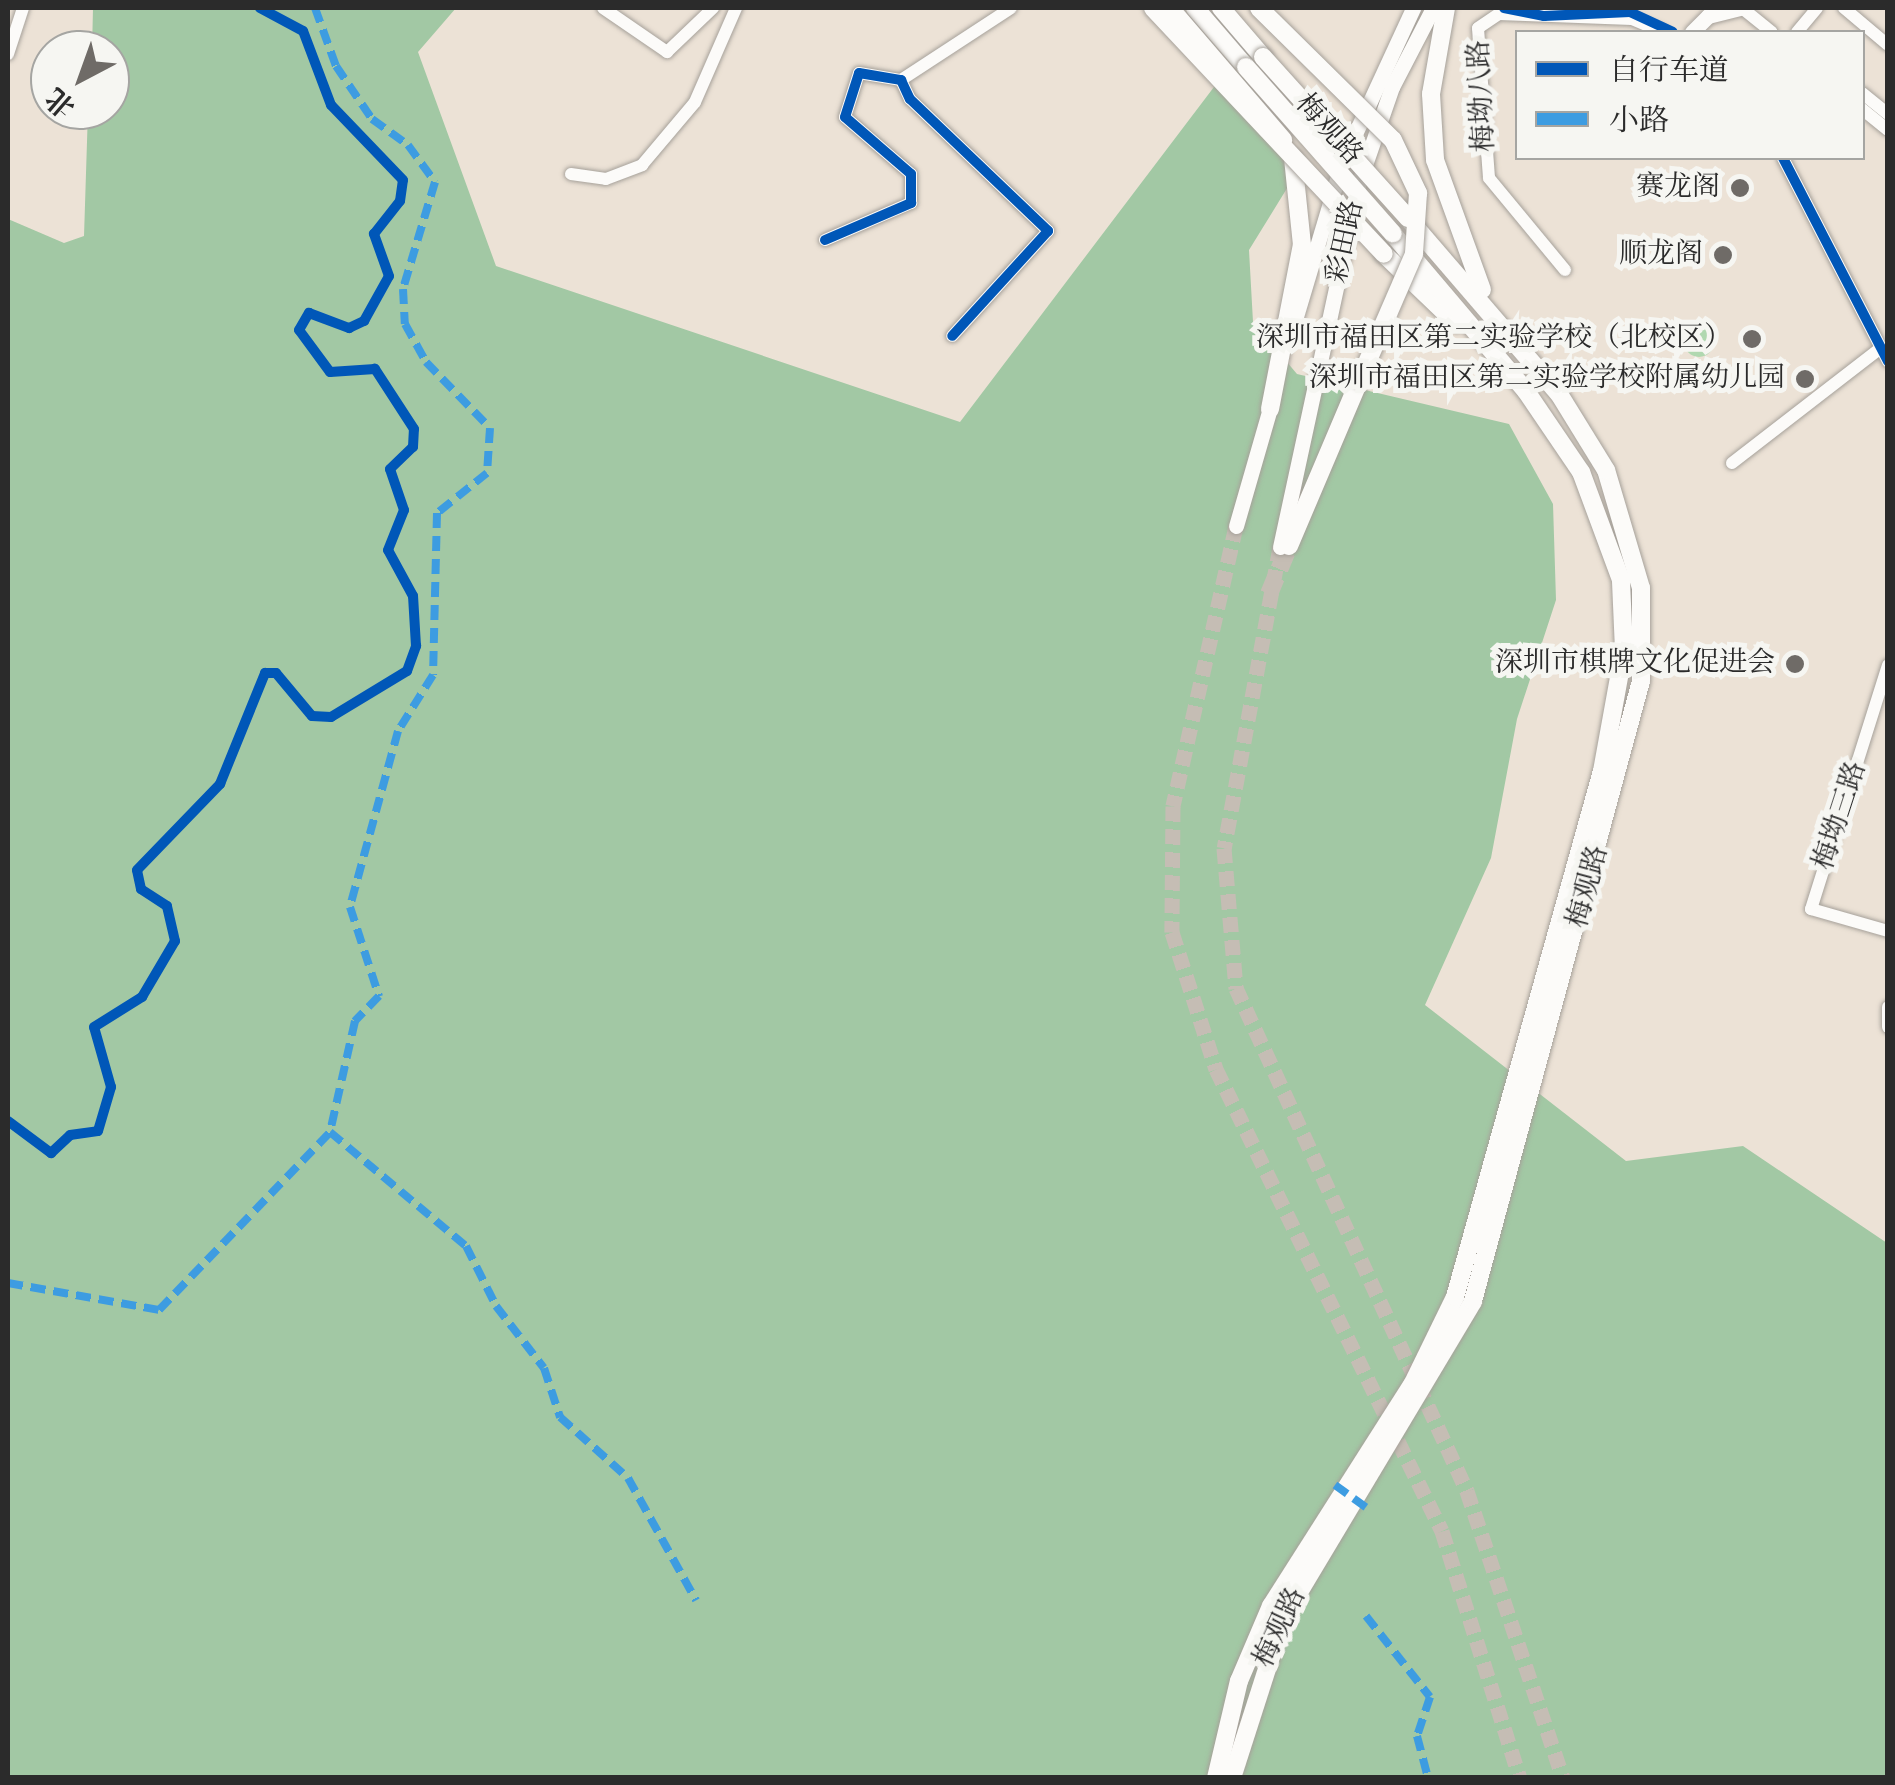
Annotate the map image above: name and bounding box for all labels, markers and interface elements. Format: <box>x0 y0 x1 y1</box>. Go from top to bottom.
north arrow <box>30 30 130 130</box>
legend <box>1515 30 1865 160</box>
street label: 梅坳八路 <box>1463 39 1503 153</box>
text: 自行车道 <box>1609 51 1729 93</box>
text: 北 <box>38 78 85 125</box>
street label: 梅观路 <box>1287 88 1369 172</box>
text: 小路 <box>1609 101 1669 143</box>
place label: 赛龙阁 <box>1636 171 1720 205</box>
marker: 赛龙阁 <box>1729 177 1751 199</box>
street label: 彩田路 <box>1321 197 1371 287</box>
place label: 顺龙阁 <box>1619 238 1703 272</box>
marker: 顺龙阁 <box>1712 244 1734 266</box>
place label: 深圳市福田区第二实验学校（北校区） <box>1256 322 1732 356</box>
marker: 深圳市福田区第二实验学校（北校区） <box>1741 328 1763 350</box>
place label: 深圳市福田区第二实验学校附属幼儿园 <box>1309 362 1785 396</box>
marker: 深圳市福田区第二实验学校附属幼儿园 <box>1794 368 1816 390</box>
place label: 深圳市棋牌文化促进会 <box>1495 647 1775 681</box>
marker: 深圳市棋牌文化促进会 <box>1784 653 1806 675</box>
street label: 梅坳三路 <box>1808 758 1874 874</box>
street label: 梅观路 <box>1562 842 1616 932</box>
street label: 梅观路 <box>1248 1583 1314 1673</box>

